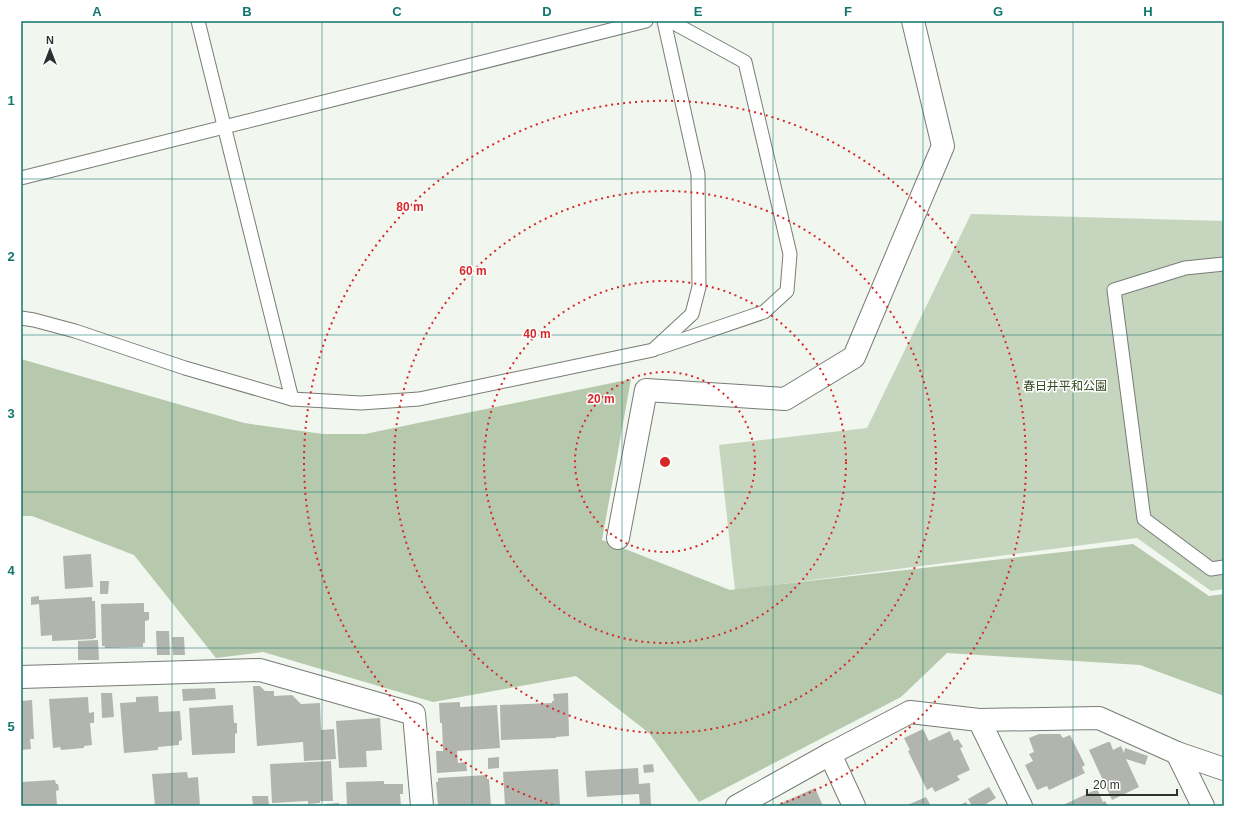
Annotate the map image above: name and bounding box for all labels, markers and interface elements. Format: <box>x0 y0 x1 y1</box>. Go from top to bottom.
text: A <box>92 4 102 19</box>
text: B <box>242 4 252 19</box>
text: C <box>392 4 402 19</box>
text: D <box>542 4 552 19</box>
text: E <box>694 4 703 19</box>
text: F <box>844 4 852 19</box>
text: G <box>993 4 1003 19</box>
text: H <box>1143 4 1153 19</box>
north arrow <box>30 30 70 70</box>
text: N <box>46 34 54 46</box>
text: 1 <box>7 93 15 108</box>
text: 80 m <box>396 200 424 214</box>
text: 2 <box>7 249 15 264</box>
text: 60 m <box>459 264 487 278</box>
text: 40 m <box>523 327 551 341</box>
park label: 春日井平和公園 <box>1023 379 1107 393</box>
text: 20 m <box>587 392 615 406</box>
text: 3 <box>7 406 15 421</box>
centre of rings <box>658 455 672 469</box>
text: 4 <box>7 563 15 578</box>
text: 5 <box>7 719 15 734</box>
scale bar <box>1087 771 1177 797</box>
text: 20 m <box>1093 778 1120 792</box>

